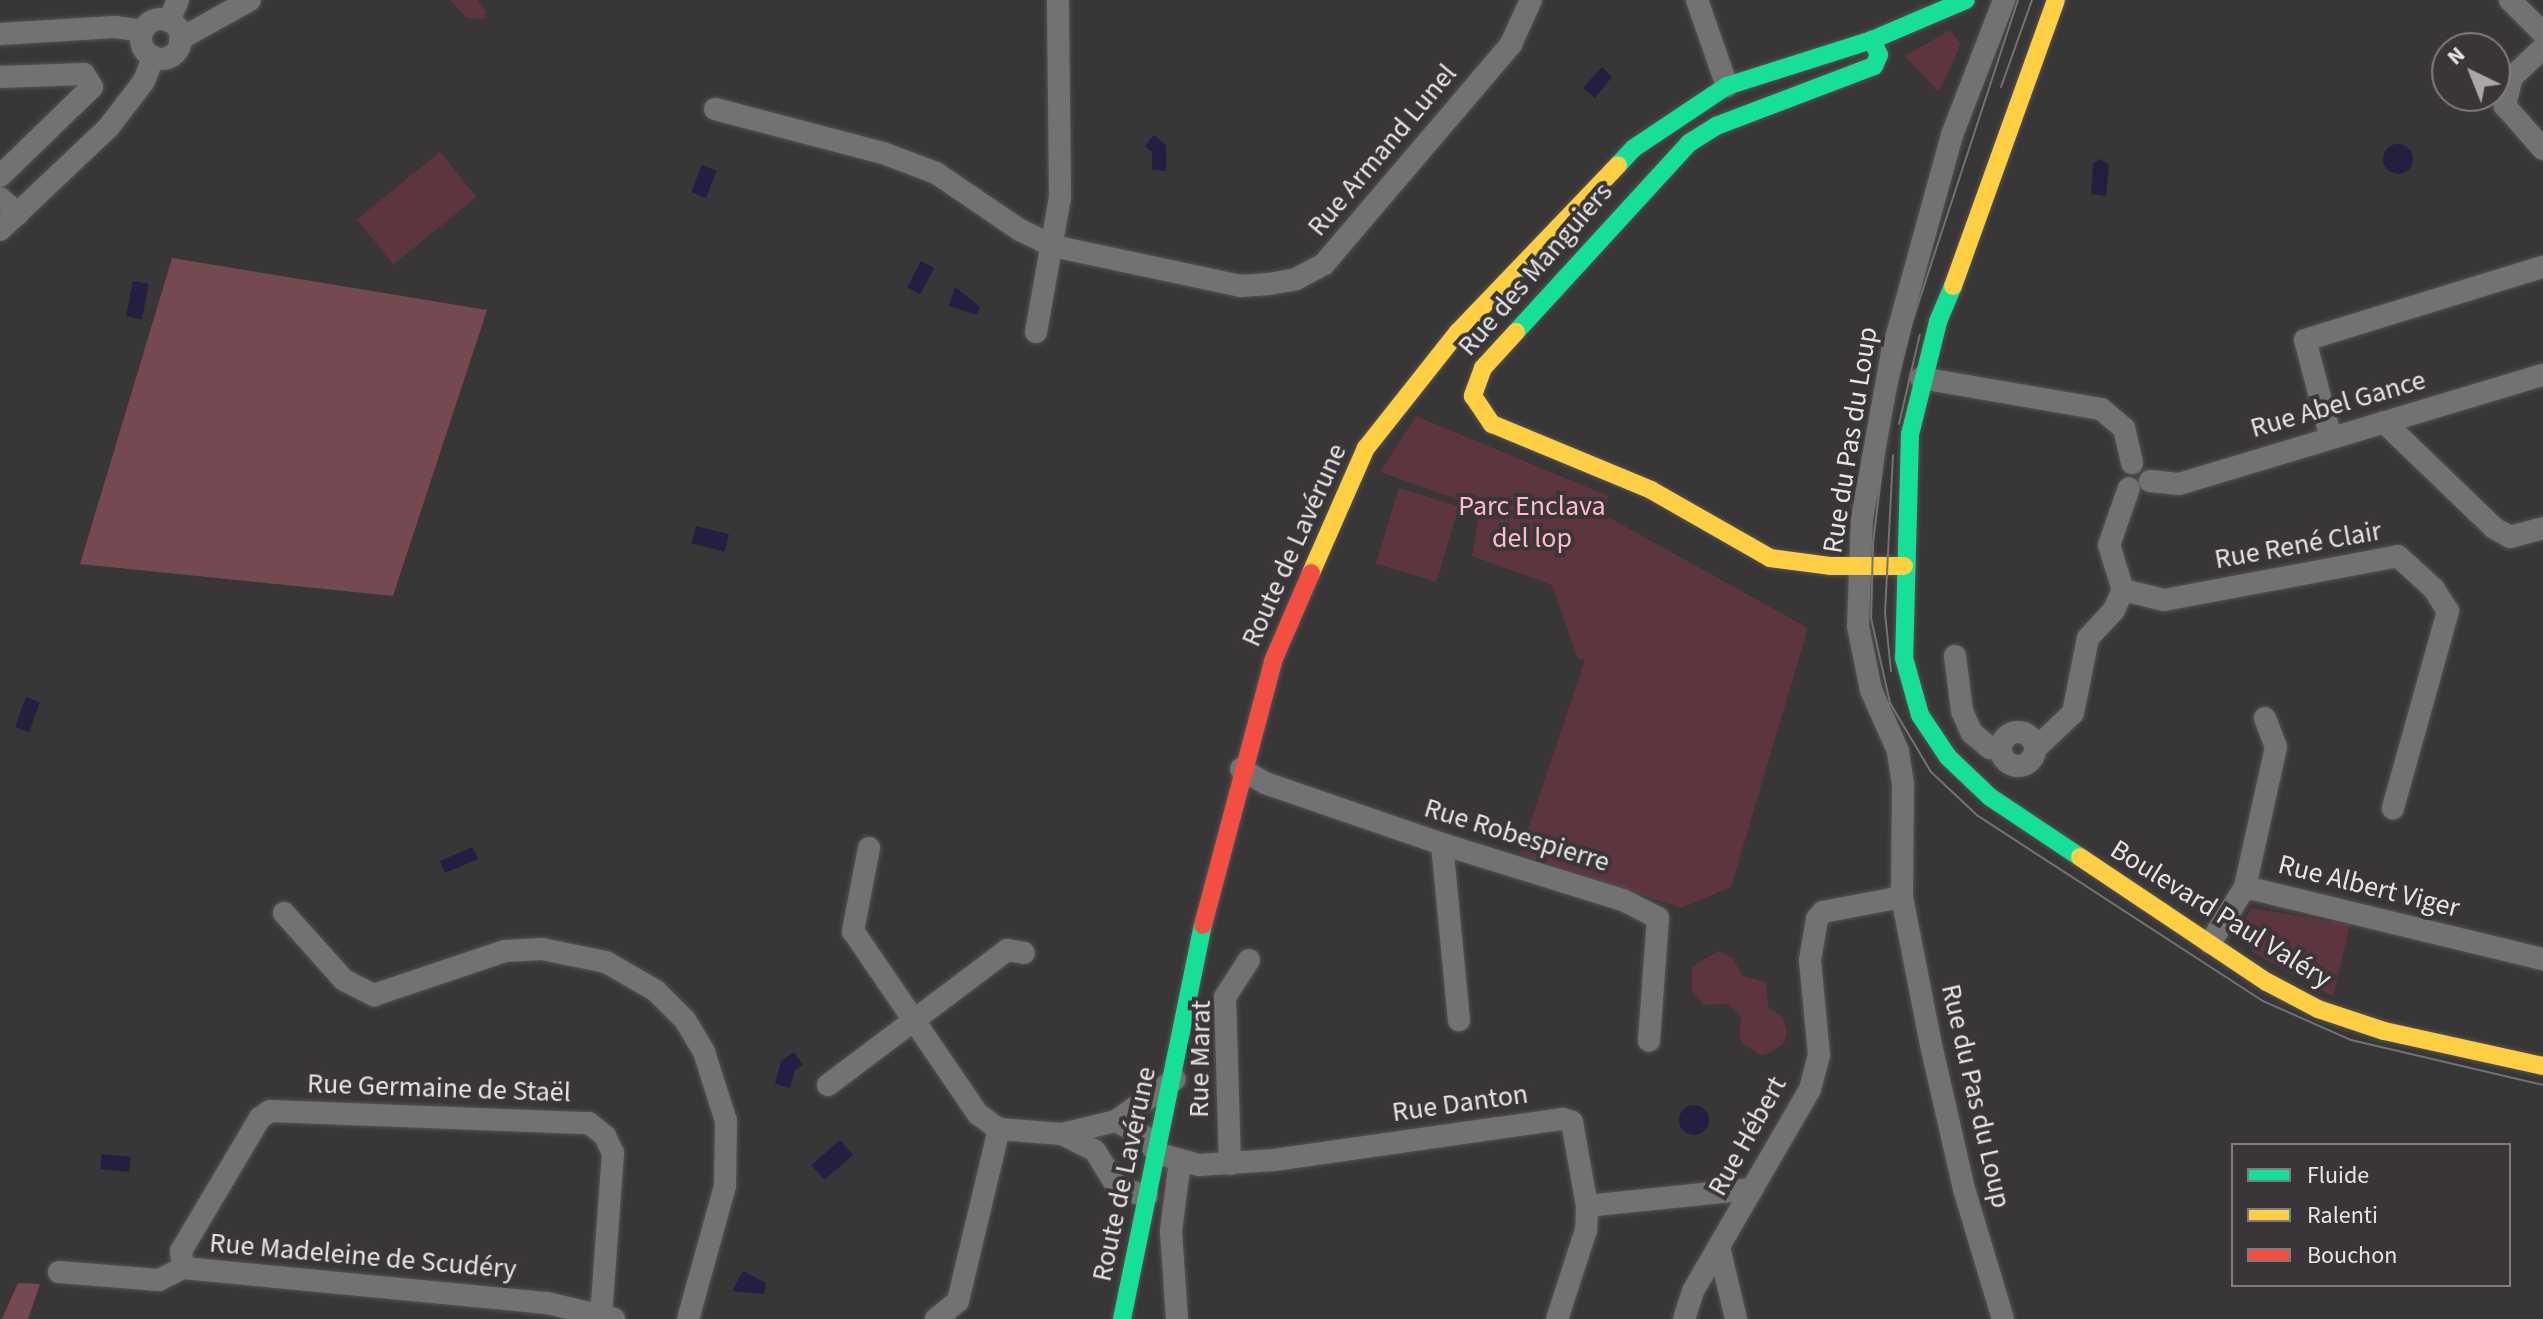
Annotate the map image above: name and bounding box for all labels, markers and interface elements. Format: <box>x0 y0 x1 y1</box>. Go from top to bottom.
north arrow <box>2431 32 2511 112</box>
text: N <box>2440 39 2472 73</box>
street label: Rue Armand Lunel <box>1300 57 1464 243</box>
street label: Rue des Manguiers <box>1451 175 1619 363</box>
street label: Rue du Pas du Loup <box>1816 324 1884 556</box>
street label: Rue Abel Gance <box>2247 363 2429 445</box>
street label: Route de Lavérune <box>1234 438 1354 652</box>
park label: Parc Enclava del lop <box>1458 489 1606 555</box>
street label: Rue René Clair <box>2212 514 2384 576</box>
street label: Rue Robespierre <box>1420 791 1614 879</box>
street label: Boulevard Paul Valéry <box>2104 832 2338 996</box>
street label: Rue Albert Viger <box>2275 847 2463 925</box>
street label: Rue du Pas du Loup <box>1934 981 2018 1211</box>
street label: Rue Marat <box>1182 1000 1218 1118</box>
street label: Route de Lavérune <box>1085 1064 1163 1284</box>
street label: Rue Germaine de Staël <box>307 1067 571 1109</box>
street label: Rue Hébert <box>1700 1070 1794 1202</box>
street label: Rue Danton <box>1390 1077 1530 1129</box>
legend <box>2231 1143 2511 1287</box>
text: Fluide <box>2307 1158 2369 1193</box>
text: Ralenti <box>2307 1198 2378 1233</box>
street label: Rue Madeleine de Scudéry <box>208 1226 518 1286</box>
text: Bouchon <box>2307 1238 2397 1273</box>

